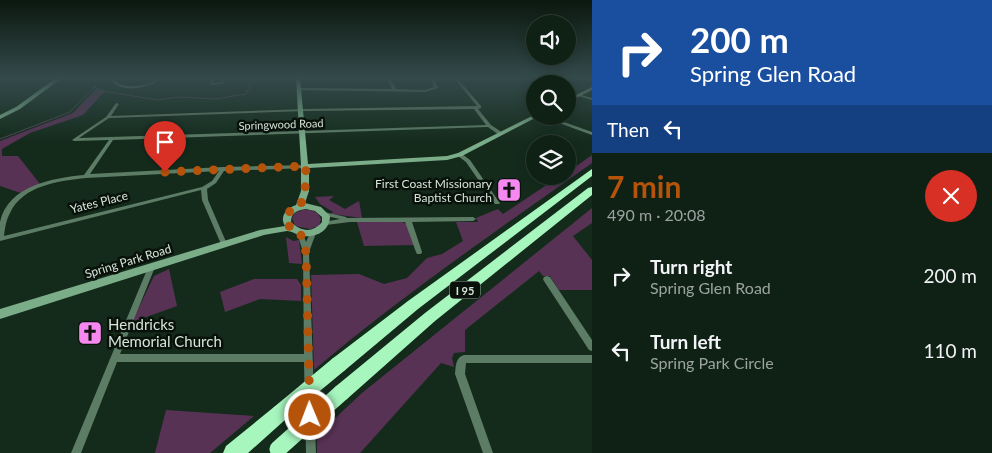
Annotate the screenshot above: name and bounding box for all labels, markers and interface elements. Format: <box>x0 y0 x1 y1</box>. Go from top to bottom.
map controls <box>526 15 576 185</box>
button: sound <box>526 15 576 65</box>
text: 200 m <box>690 18 789 60</box>
icon: right <box>607 20 672 85</box>
text: Spring Glen Road <box>690 60 856 87</box>
button: search <box>526 75 576 125</box>
icon: left <box>659 115 687 143</box>
street label: Springwood Road <box>238 116 324 132</box>
text: Then <box>607 118 649 141</box>
pin <box>144 121 186 172</box>
icon: arrive <box>151 128 179 156</box>
button: layers <box>526 135 576 185</box>
text: 7 min <box>607 168 681 204</box>
button: close <box>925 170 977 222</box>
place label: First Coast Missionary Baptist Church <box>375 176 493 205</box>
church icon: First Coast Missionary Baptist Church <box>496 177 522 203</box>
street label: Yates Place <box>69 188 129 216</box>
text: 490 m · 20:08 <box>607 205 706 224</box>
street label: Spring Park Road <box>83 241 173 281</box>
text: Turn right <box>650 255 732 278</box>
icon: right <box>607 262 635 290</box>
text: 200 m <box>923 264 977 287</box>
text: Spring Glen Road <box>650 278 771 297</box>
road number: I 95 <box>450 282 480 298</box>
place label: Hendricks Memorial Church <box>108 315 222 350</box>
church icon: Hendricks Memorial Church <box>77 320 103 346</box>
text: Turn left <box>650 330 721 353</box>
icon: left <box>607 337 635 365</box>
text: 110 m <box>923 339 977 362</box>
text: Spring Park Circle <box>650 353 774 372</box>
position arrow <box>283 388 335 440</box>

